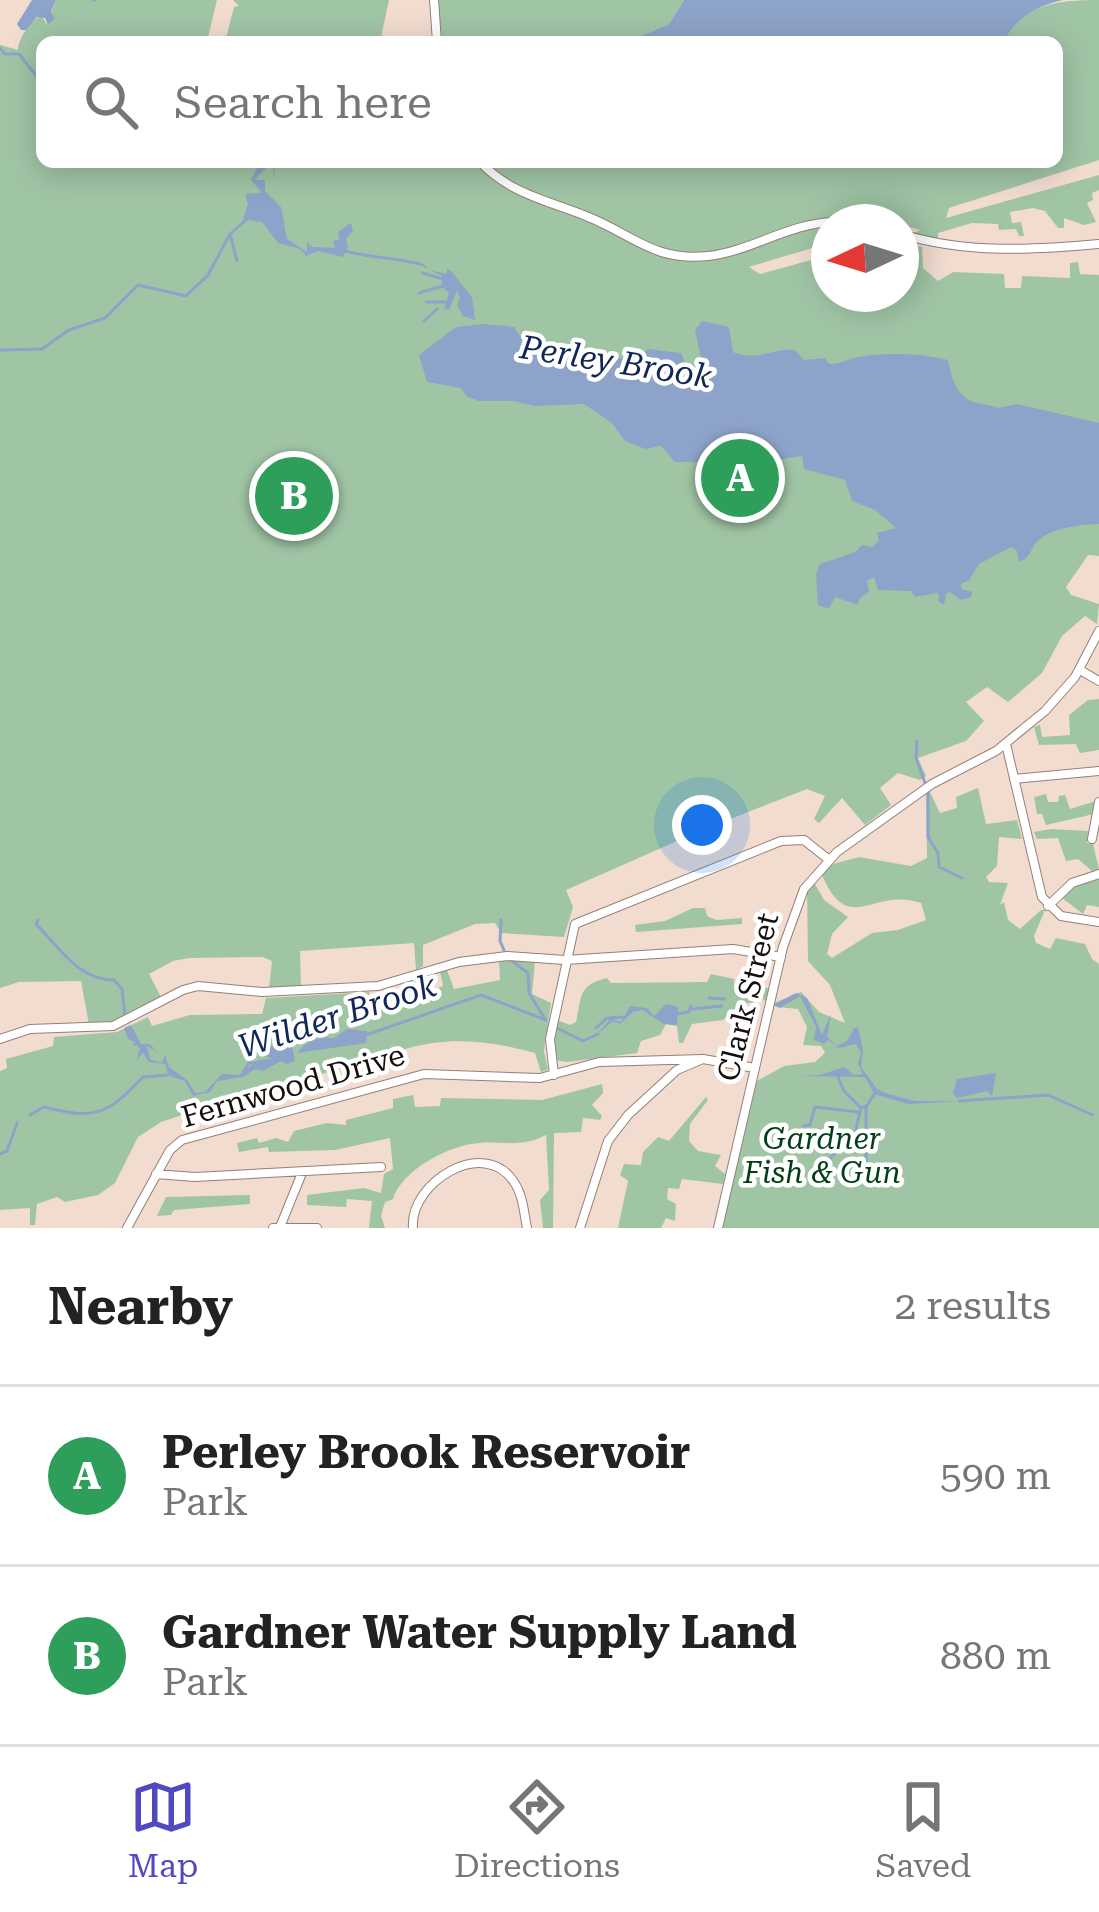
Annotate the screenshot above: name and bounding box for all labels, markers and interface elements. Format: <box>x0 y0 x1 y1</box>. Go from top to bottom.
search box <box>36 36 1063 168</box>
icon: search <box>78 69 144 135</box>
text: Search here <box>174 76 432 129</box>
north arrow <box>811 204 919 312</box>
water label: Perley Brook <box>516 327 715 396</box>
pin: A <box>701 433 779 523</box>
pin: B <box>255 451 333 541</box>
your location <box>672 795 732 855</box>
street label: Clark Street <box>710 909 785 1085</box>
water label: Wilder Brook <box>233 965 441 1066</box>
street label: Fernwood Drive <box>177 1037 409 1134</box>
park label: Gardner Fish & Gun <box>742 1121 901 1190</box>
text: Nearby <box>48 1277 233 1336</box>
text: 2 results <box>894 1283 1051 1329</box>
text: Perley Brook Reservoir <box>162 1426 691 1479</box>
text: A <box>73 1453 101 1499</box>
text: 590 m <box>940 1453 1051 1499</box>
text: Park <box>162 1479 248 1525</box>
text: Gardner Water Supply Land <box>162 1606 797 1659</box>
text: B <box>73 1633 101 1679</box>
text: 880 m <box>940 1633 1051 1679</box>
text: Park <box>162 1659 248 1705</box>
tab: Map <box>128 1774 198 1885</box>
tab: Directions <box>454 1774 620 1885</box>
tab: Saved <box>876 1774 971 1885</box>

